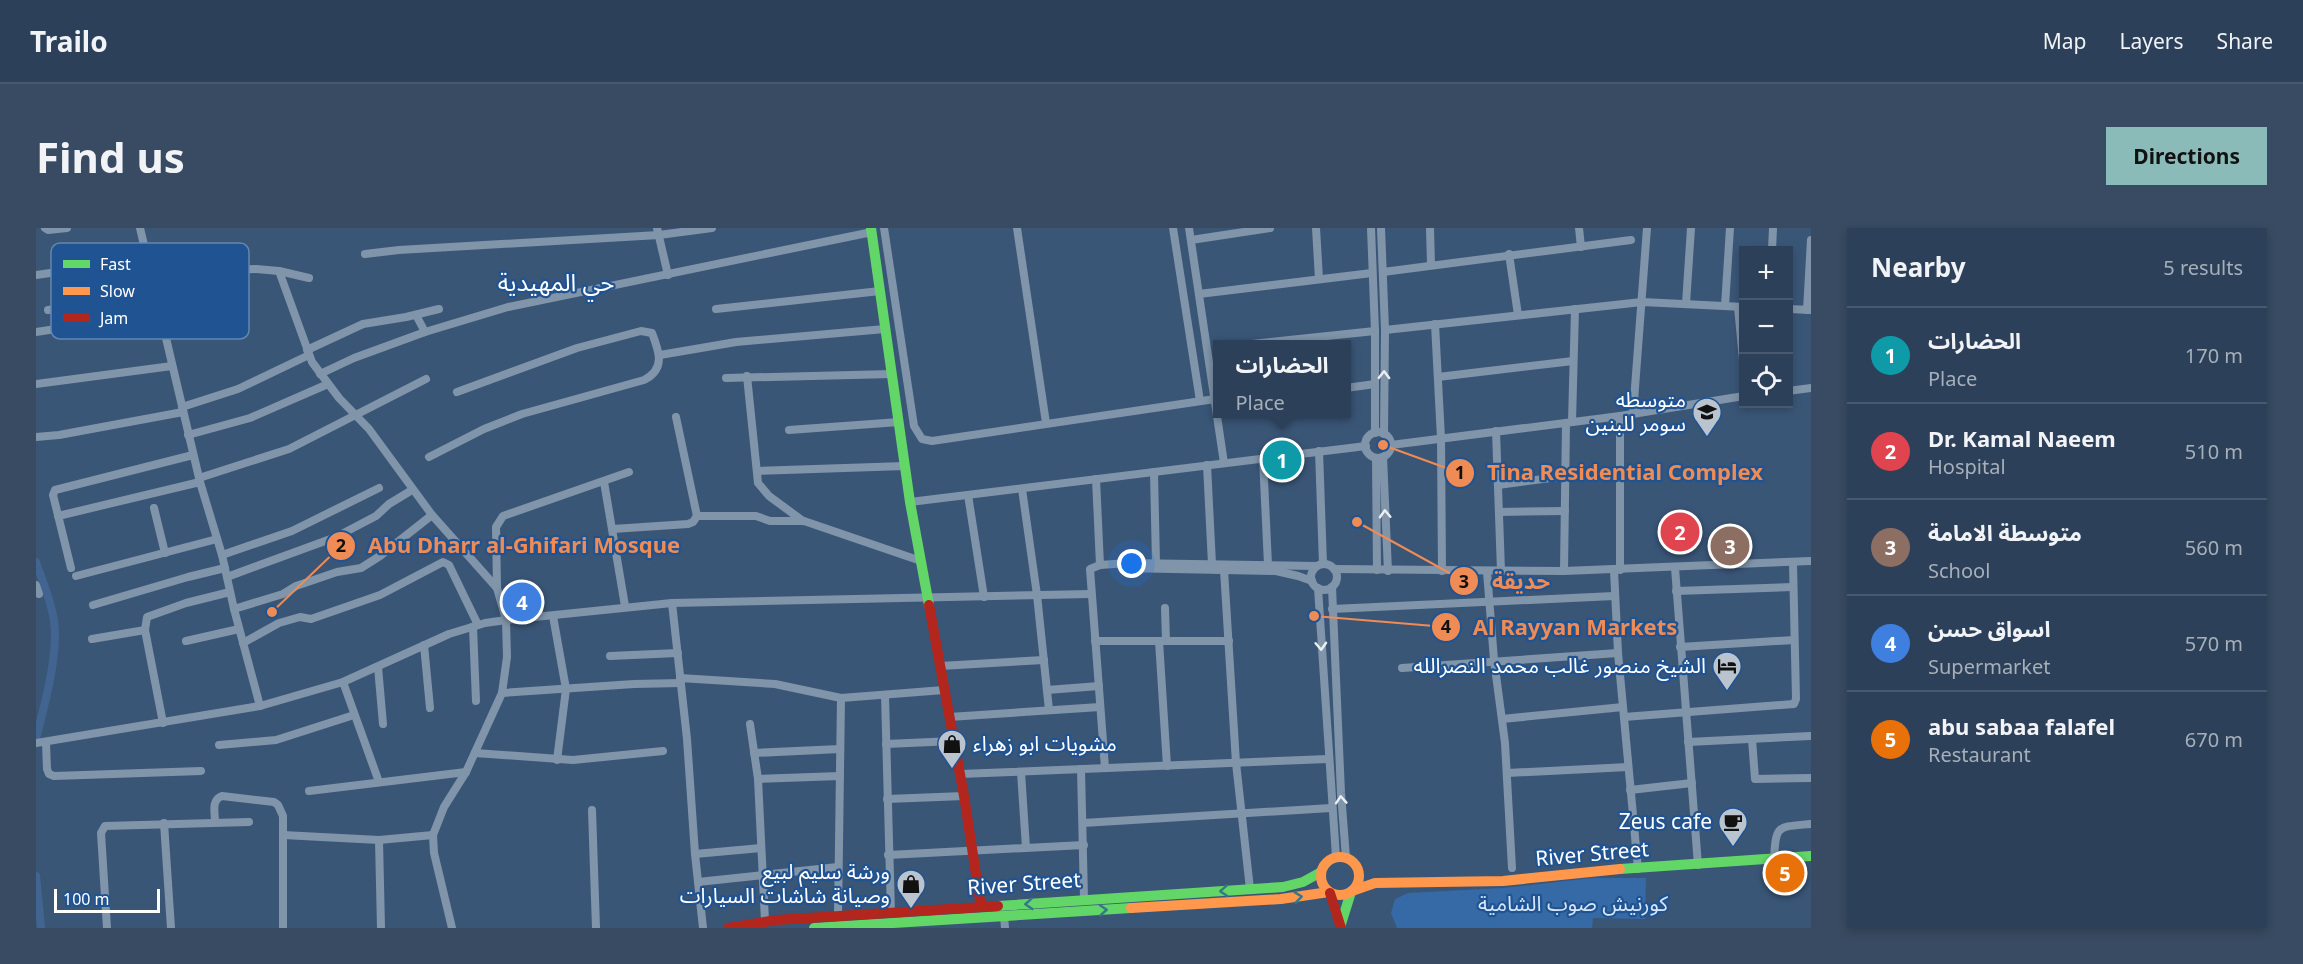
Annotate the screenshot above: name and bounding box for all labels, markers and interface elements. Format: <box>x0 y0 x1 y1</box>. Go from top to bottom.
text: Trailo <box>30 22 108 60</box>
text: Map <box>2043 27 2087 55</box>
text: Layers <box>2120 27 2184 55</box>
text: Share <box>2217 27 2273 55</box>
button: Directions <box>2106 127 2267 185</box>
text: Find us <box>36 128 185 185</box>
legend <box>51 243 249 339</box>
map controls <box>1739 246 1793 408</box>
button: + <box>1739 246 1793 300</box>
text: Nearby <box>1871 249 1966 285</box>
text: Fast <box>100 253 131 275</box>
text: 5 results <box>2163 254 2243 281</box>
district label: حي المهيدية <box>498 265 614 302</box>
text: Slow <box>100 280 135 302</box>
button: − <box>1739 300 1793 354</box>
text: Jam <box>98 307 128 329</box>
text: الحضارات <box>1928 325 2021 355</box>
popup <box>1213 340 1351 418</box>
text: 1 <box>1885 342 1896 369</box>
text: 170 m <box>2185 342 2243 369</box>
text: الحضارات <box>1236 349 1329 379</box>
button: locate <box>1739 354 1793 408</box>
text: Place <box>1928 365 1977 392</box>
one-way arrow <box>1378 371 1390 380</box>
place label: متوسطه سومر للبنين <box>1585 385 1686 437</box>
text: Place <box>1236 389 1285 416</box>
school or university icon: متوسطه سومر للبنين <box>1691 396 1723 438</box>
text: Dr. Kamal Naeem <box>1928 423 2116 453</box>
pin: 1 <box>1262 438 1302 482</box>
text: 2 <box>1885 438 1896 465</box>
text: 510 m <box>2185 438 2243 465</box>
callout: Tina Residential Complex <box>1445 453 1775 493</box>
text: Hospital <box>1928 453 2006 480</box>
text: Tina Residential Complex <box>1487 456 1763 486</box>
text: 1 <box>1455 460 1465 484</box>
one-way arrow <box>1379 509 1392 518</box>
pin: 2 <box>1660 510 1700 554</box>
text: متوسطة الامامة <box>1928 517 2082 547</box>
pin: 3 <box>1710 524 1750 568</box>
callout: Abu Dharr al-Ghifari Mosque <box>326 526 692 566</box>
text: Abu Dharr al-Ghifari Mosque <box>368 529 680 559</box>
text: 2 <box>336 533 346 557</box>
text: 3 <box>1885 534 1896 561</box>
text: 560 m <box>2185 534 2243 561</box>
your location <box>1117 549 1146 578</box>
text: School <box>1928 557 1990 584</box>
callout: حديقة <box>1449 561 1562 601</box>
text: حديقة <box>1492 565 1550 595</box>
text: 3 <box>1459 569 1469 593</box>
pin: 4 <box>502 580 542 625</box>
callout: Al Rayyan Markets <box>1431 607 1690 647</box>
text: Al Rayyan Markets <box>1473 611 1677 641</box>
text: اسواق حسن <box>1928 613 2050 643</box>
text: 4 <box>1441 614 1451 638</box>
text: 4 <box>1885 630 1896 657</box>
text: 570 m <box>2185 630 2243 657</box>
one-way arrow <box>1315 642 1328 651</box>
hotel icon: الشيخ منصور غالب محمد النصرالله <box>1711 650 1743 692</box>
place label: الشيخ منصور غالب محمد النصرالله <box>1413 651 1706 681</box>
text: Supermarket <box>1928 653 2051 680</box>
text: abu sabaa falafel <box>1928 711 2115 741</box>
text: 5 <box>1885 726 1896 753</box>
text: 670 m <box>2185 726 2243 753</box>
shop icon: مشويات ابو زهراء <box>936 728 968 770</box>
place label: مشويات ابو زهراء <box>973 729 1117 757</box>
text: Restaurant <box>1928 741 2031 768</box>
one-way arrow <box>1335 795 1348 804</box>
cafe icon: Zeus cafe <box>1717 806 1749 848</box>
place label: Zeus cafe <box>1619 807 1712 835</box>
street label: River Street <box>1534 834 1650 872</box>
pin: 5 <box>1766 850 1804 896</box>
place label: ورشة سليم لبيع وصيانة شاشات السيارات <box>680 857 890 909</box>
street label: River Street <box>966 865 1082 901</box>
shop icon: ورشة سليم لبيع وصيانة شاشات السيارات <box>895 868 927 910</box>
one-way arrow <box>1219 884 1228 897</box>
scale bar <box>54 886 160 914</box>
text: 100 m <box>63 888 110 910</box>
park label: كورنيش صوب الشامية <box>1478 889 1668 917</box>
one-way arrow <box>1293 891 1302 904</box>
one-way arrow <box>1025 897 1034 910</box>
one-way arrow <box>1099 903 1108 916</box>

